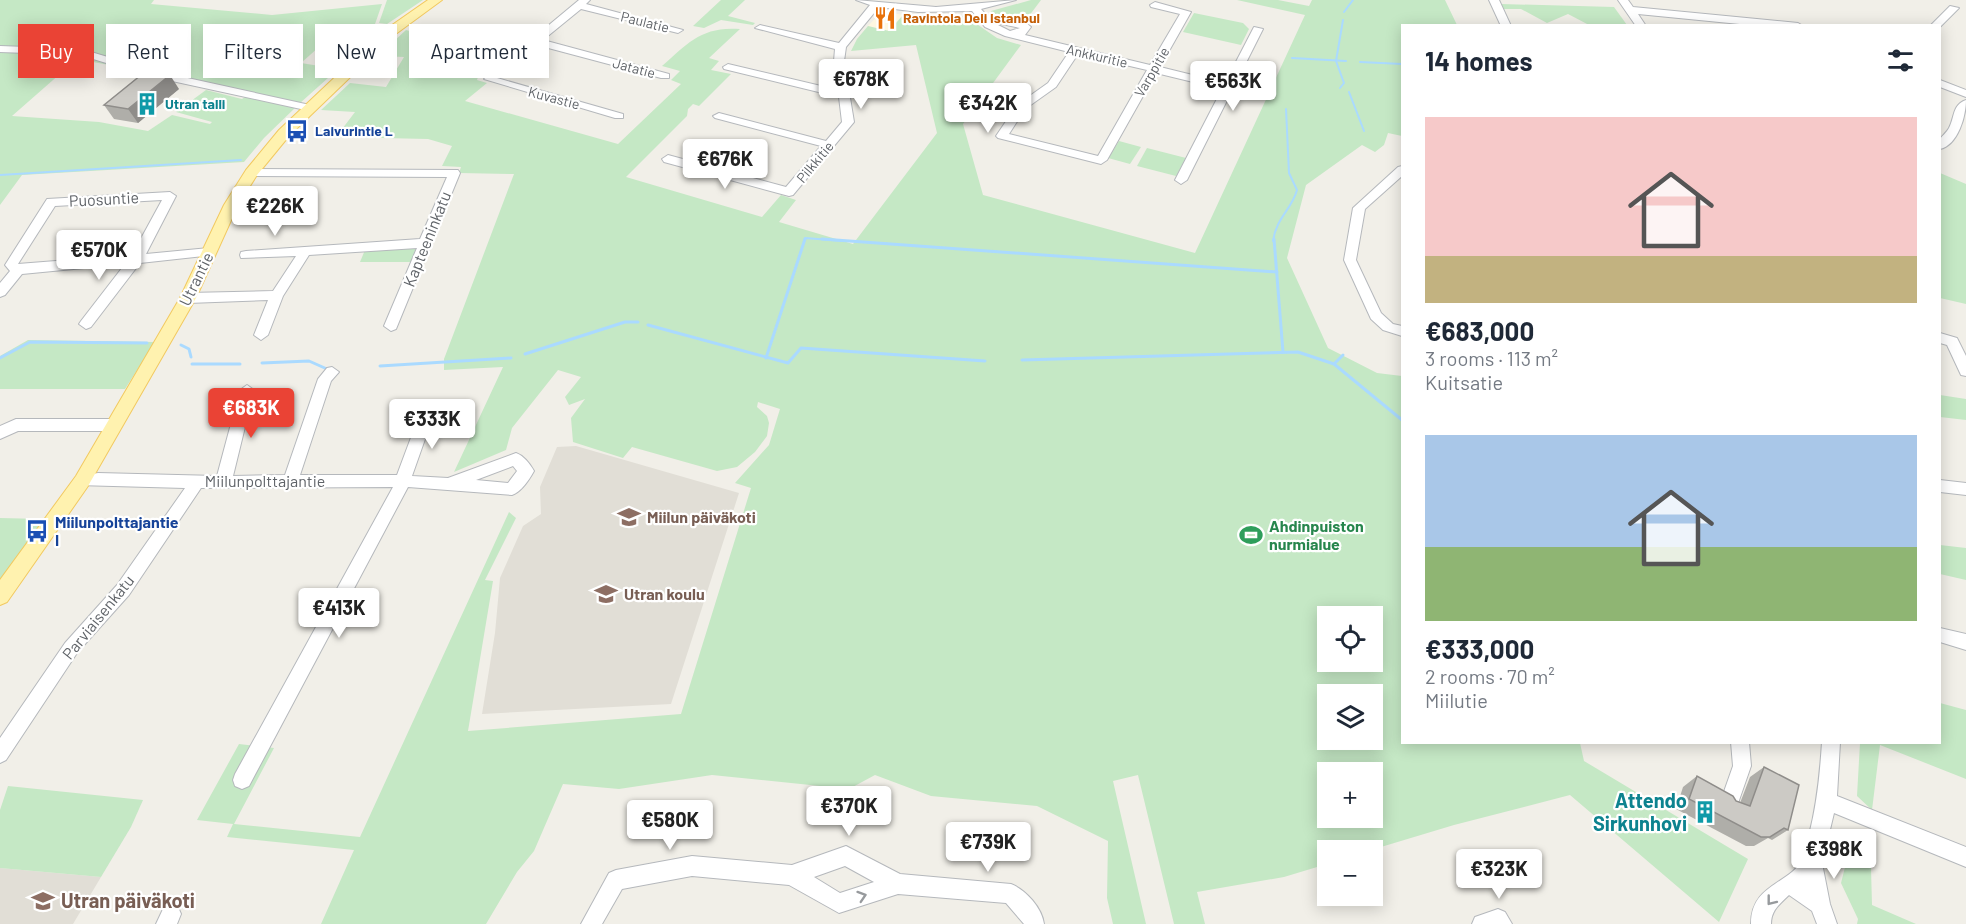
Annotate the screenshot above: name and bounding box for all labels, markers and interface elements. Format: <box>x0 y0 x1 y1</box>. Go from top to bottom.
restaurant icon: Ravintola Deli Istanbul <box>872 5 898 31</box>
street label: Paulatie <box>619 7 671 36</box>
place label: Ravintola Deli Istanbul <box>903 9 1040 26</box>
chip: Buy <box>18 24 94 78</box>
chip: Rent <box>106 24 191 78</box>
chip: Filters <box>203 24 303 78</box>
chip: New <box>315 24 397 78</box>
chip: Apartment <box>409 24 549 78</box>
street label: Ankkuritie <box>1065 40 1129 71</box>
street label: Varppitie <box>1130 44 1173 100</box>
icon: filters <box>1884 44 1917 77</box>
text: 14 homes <box>1425 45 1532 76</box>
street label: Jatatie <box>611 54 657 81</box>
pin: €678K <box>819 59 903 110</box>
pin: €563K <box>1191 61 1275 112</box>
text: €678K <box>833 66 889 90</box>
text: €563K <box>1204 68 1262 92</box>
street label: Kuvastie <box>527 83 582 113</box>
pin: €342K <box>946 83 1030 134</box>
text: €342K <box>958 90 1018 114</box>
building icon: Utran talli <box>134 91 160 117</box>
place label: Utran talli <box>165 95 225 112</box>
bus stop icon: Laivurintie L <box>284 118 310 144</box>
place label: Laivurintie L <box>315 122 393 139</box>
street label: Pilkkitie <box>792 138 837 186</box>
pin: €676K <box>683 139 767 190</box>
text: €676K <box>697 146 753 170</box>
icon: home <box>1617 156 1725 264</box>
pin: €226K <box>233 186 317 237</box>
street label: Puosuntie <box>68 187 139 210</box>
street label: Kapteeninkatu <box>399 188 454 289</box>
text: €226K <box>246 193 304 217</box>
pin: €570K <box>57 230 141 281</box>
text: €570K <box>70 237 128 261</box>
street label: Utrantie <box>174 249 217 309</box>
text: €683,000 <box>1425 315 1534 346</box>
text: 3 rooms · 113 m² <box>1425 346 1558 370</box>
text: Kuitsatie <box>1425 370 1503 394</box>
pin: €683K <box>209 388 293 439</box>
text: €683K <box>222 395 280 419</box>
pin: €333K <box>390 399 474 450</box>
text: €333K <box>403 406 461 430</box>
street label: Miilunpolttajantie <box>205 471 325 490</box>
icon: home <box>1617 474 1725 582</box>
school or university icon: Miilun päiväkoti <box>616 504 642 530</box>
place label: Miilun päiväkoti <box>647 507 756 526</box>
place label: Miilunpolttajantie I <box>55 512 179 549</box>
place label: Ahdinpuiston nurmialue <box>1269 516 1364 553</box>
bus stop icon: Miilunpolttajantie I <box>24 518 50 544</box>
sports icon: Ahdinpuiston nurmialue <box>1238 522 1264 548</box>
street label: Parviaisenkatu <box>58 571 137 663</box>
school or university icon: Utran koulu <box>593 581 619 607</box>
place label: Utran koulu <box>624 584 705 603</box>
pin: €413K <box>297 588 381 639</box>
text: €413K <box>312 595 366 619</box>
map controls <box>1317 606 1383 906</box>
button: locate <box>1317 606 1383 672</box>
text: €333,000 <box>1425 633 1534 664</box>
text: 2 rooms · 70 m² <box>1425 664 1555 688</box>
button: layers <box>1317 684 1383 750</box>
text: Miilutie <box>1425 688 1488 712</box>
button: + <box>1317 762 1383 828</box>
pin: €370K <box>807 786 891 837</box>
place label: Attendo Sirkunhovi <box>1593 788 1687 835</box>
text: €370K <box>820 793 878 817</box>
building icon: Attendo Sirkunhovi <box>1692 799 1718 825</box>
pin: €580K <box>628 800 712 851</box>
text: €580K <box>641 807 699 831</box>
pin: €739K <box>946 822 1030 873</box>
text: €739K <box>960 829 1016 853</box>
pin: €398K <box>1792 829 1876 880</box>
text: €398K <box>1805 836 1863 860</box>
button: − <box>1317 840 1383 906</box>
pin: €323K <box>1457 849 1541 900</box>
text: €323K <box>1470 856 1528 880</box>
school or university icon: Utran päiväkoti <box>30 888 56 914</box>
place label: Utran päiväkoti <box>61 888 195 912</box>
one-way arrow <box>856 890 867 903</box>
one-way arrow <box>1767 894 1778 905</box>

